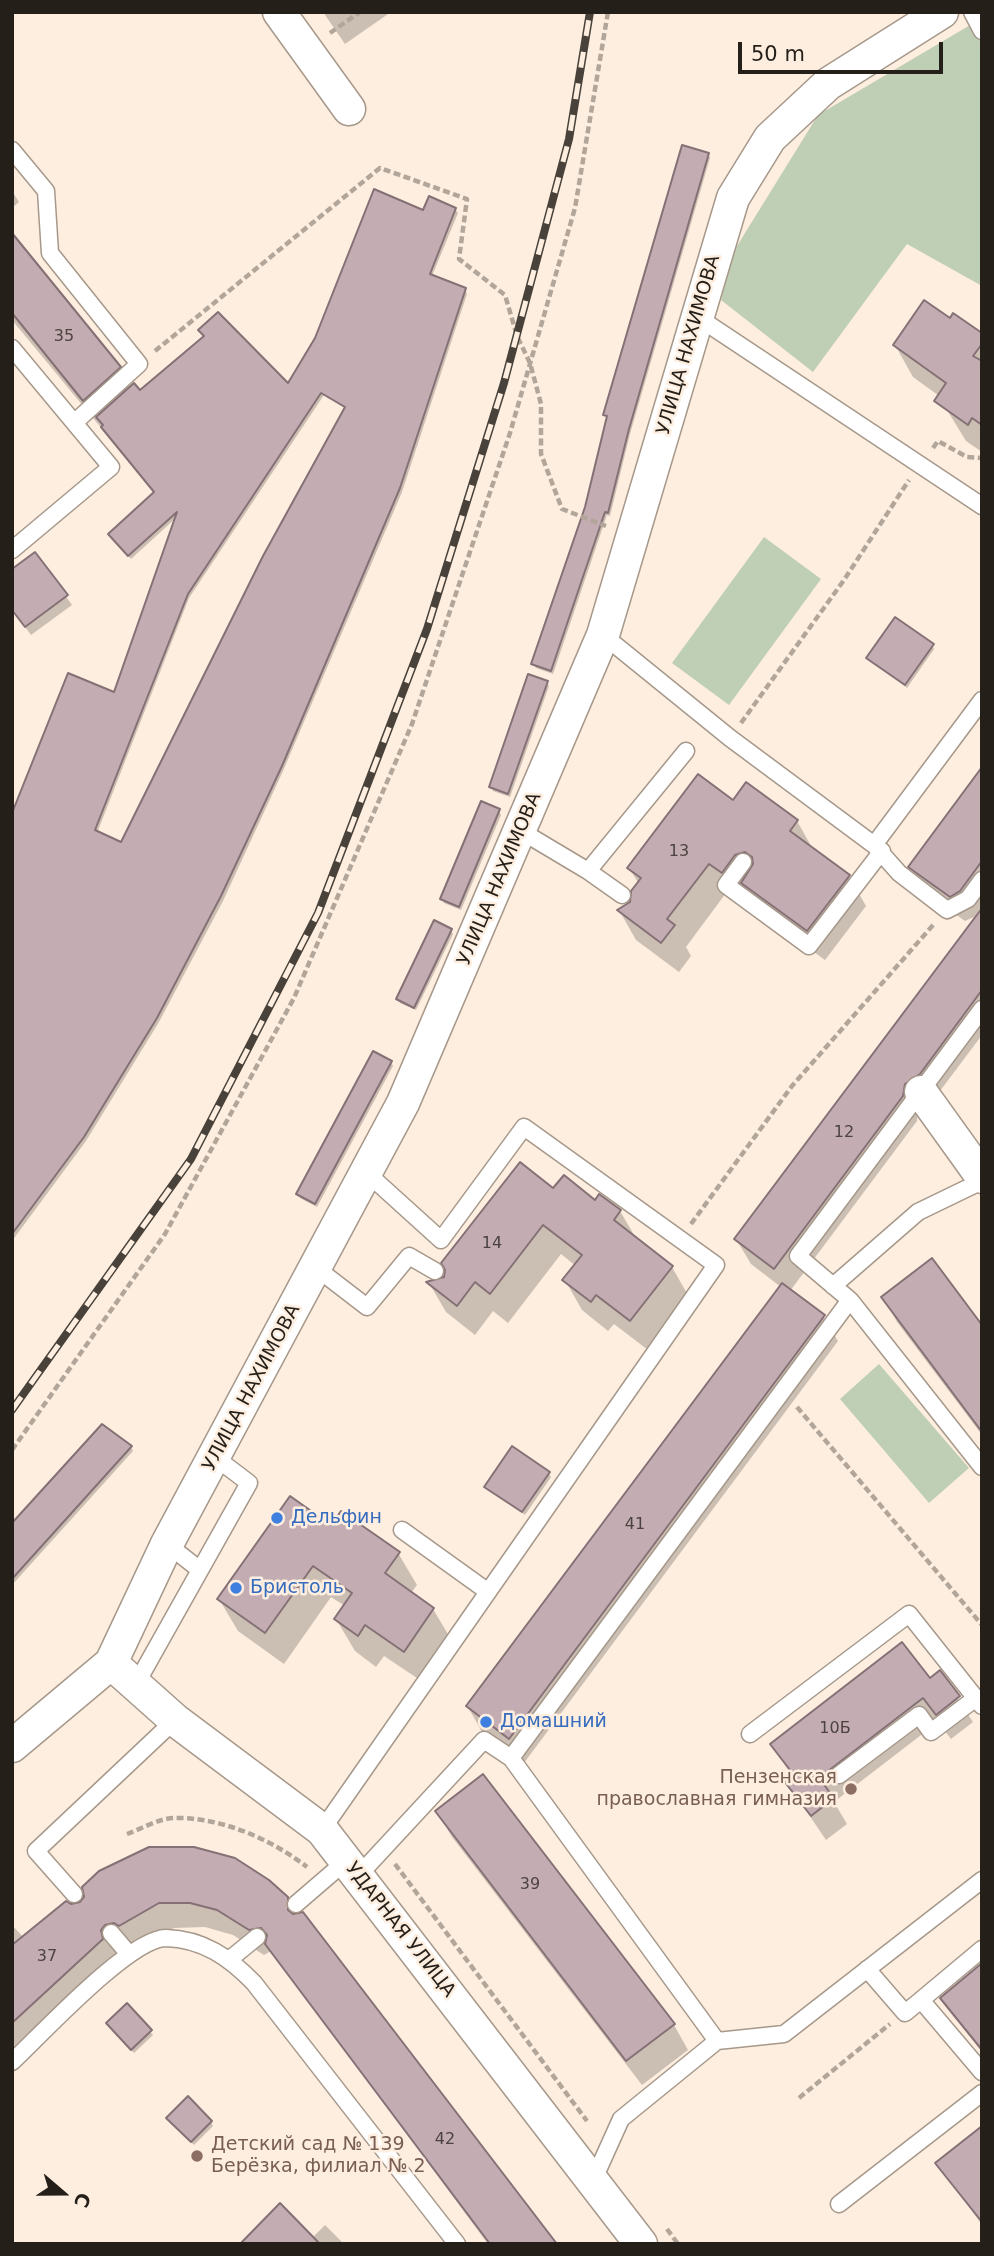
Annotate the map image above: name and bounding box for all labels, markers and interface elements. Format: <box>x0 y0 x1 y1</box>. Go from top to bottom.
scale bar <box>742 28 947 72</box>
text: 50 m <box>751 42 805 66</box>
street label: УЛИЦА НАХИМОВА <box>652 253 726 437</box>
house number: 35 <box>54 327 74 347</box>
street label: УЛИЦА НАХИМОВА <box>453 789 547 969</box>
house number: 13 <box>669 842 689 862</box>
house number: 12 <box>834 1123 854 1143</box>
house number: 14 <box>482 1234 502 1254</box>
street label: УЛИЦА НАХИМОВА <box>198 1301 306 1475</box>
place label: Дельфин <box>291 1507 382 1529</box>
marker: Дельфин <box>269 1510 285 1526</box>
house number: 41 <box>625 1515 645 1535</box>
place label: Бристоль <box>250 1577 344 1599</box>
marker: Бристоль <box>228 1580 244 1596</box>
place label: Домашний <box>500 1711 607 1733</box>
marker: Домашний <box>478 1714 494 1730</box>
house number: 10Б <box>819 1719 851 1739</box>
place label: Пензенская православная гимназия <box>596 1767 837 1811</box>
marker: Пензенская православная гимназия <box>843 1781 859 1797</box>
street label: УДАРНАЯ УЛИЦА <box>340 1858 460 2002</box>
house number: 39 <box>520 1875 540 1895</box>
house number: 37 <box>37 1947 57 1967</box>
house number: 42 <box>435 2130 455 2150</box>
place label: Детский сад № 139 Берёзка, филиал № 2 <box>211 2134 426 2178</box>
marker: Детский сад № 139 Берёзка, филиал № 2 <box>189 2148 205 2164</box>
north arrow <box>28 2158 98 2228</box>
text: С <box>70 2190 95 2210</box>

